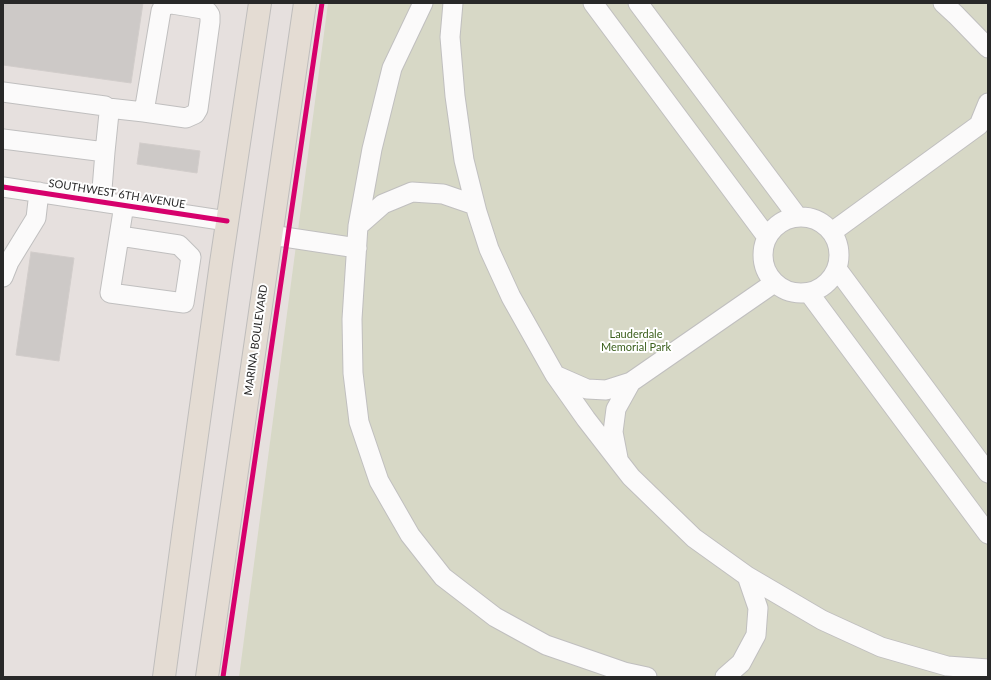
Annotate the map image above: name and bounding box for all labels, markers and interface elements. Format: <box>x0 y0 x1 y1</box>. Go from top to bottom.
street label: SOUTHWEST 6TH AVENUE <box>48 177 186 211</box>
street label: MARINA BOULEVARD <box>242 284 270 396</box>
park label: Lauderdale Memorial Park <box>601 327 671 353</box>

